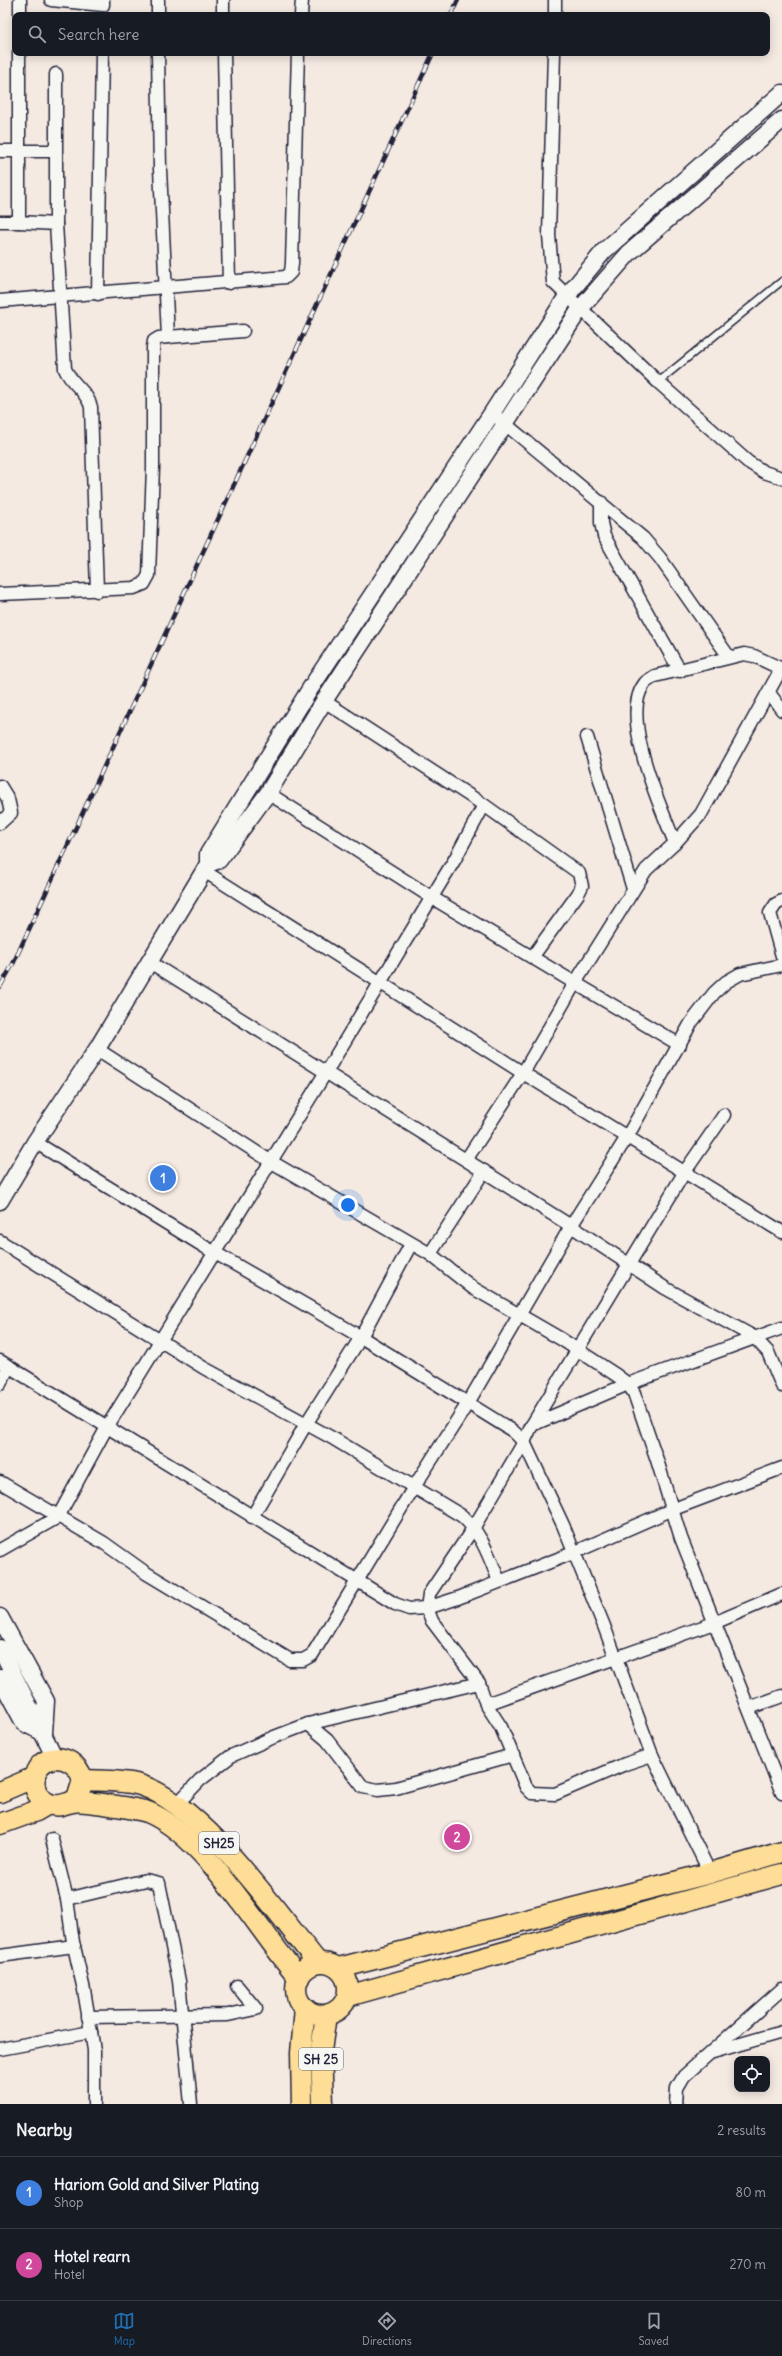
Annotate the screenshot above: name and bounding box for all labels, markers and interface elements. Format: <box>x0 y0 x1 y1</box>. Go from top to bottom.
search box <box>12 12 770 56</box>
icon: search <box>26 23 48 45</box>
text: Search here <box>58 25 139 44</box>
pin: 1 <box>150 1163 176 1193</box>
your location <box>338 1195 358 1215</box>
pin: 2 <box>444 1822 470 1852</box>
road number: SH25 <box>199 1832 239 1854</box>
road number: SH 25 <box>299 2048 343 2070</box>
map controls <box>734 2056 770 2092</box>
button: locate <box>734 2056 770 2092</box>
text: Nearby <box>16 2119 72 2141</box>
text: 2 results <box>717 2122 766 2139</box>
text: Hariom Gold and Silver Plating <box>54 2175 259 2194</box>
text: 1 <box>26 2184 32 2201</box>
text: 80 m <box>735 2184 766 2201</box>
text: Shop <box>54 2194 83 2211</box>
text: Hotel rearn <box>54 2247 130 2266</box>
text: 2 <box>25 2256 33 2273</box>
text: 270 m <box>729 2256 766 2273</box>
text: Hotel <box>54 2266 85 2283</box>
tab: Map <box>113 2310 135 2348</box>
tab: Directions <box>362 2310 412 2348</box>
tab: Saved <box>638 2310 669 2348</box>

